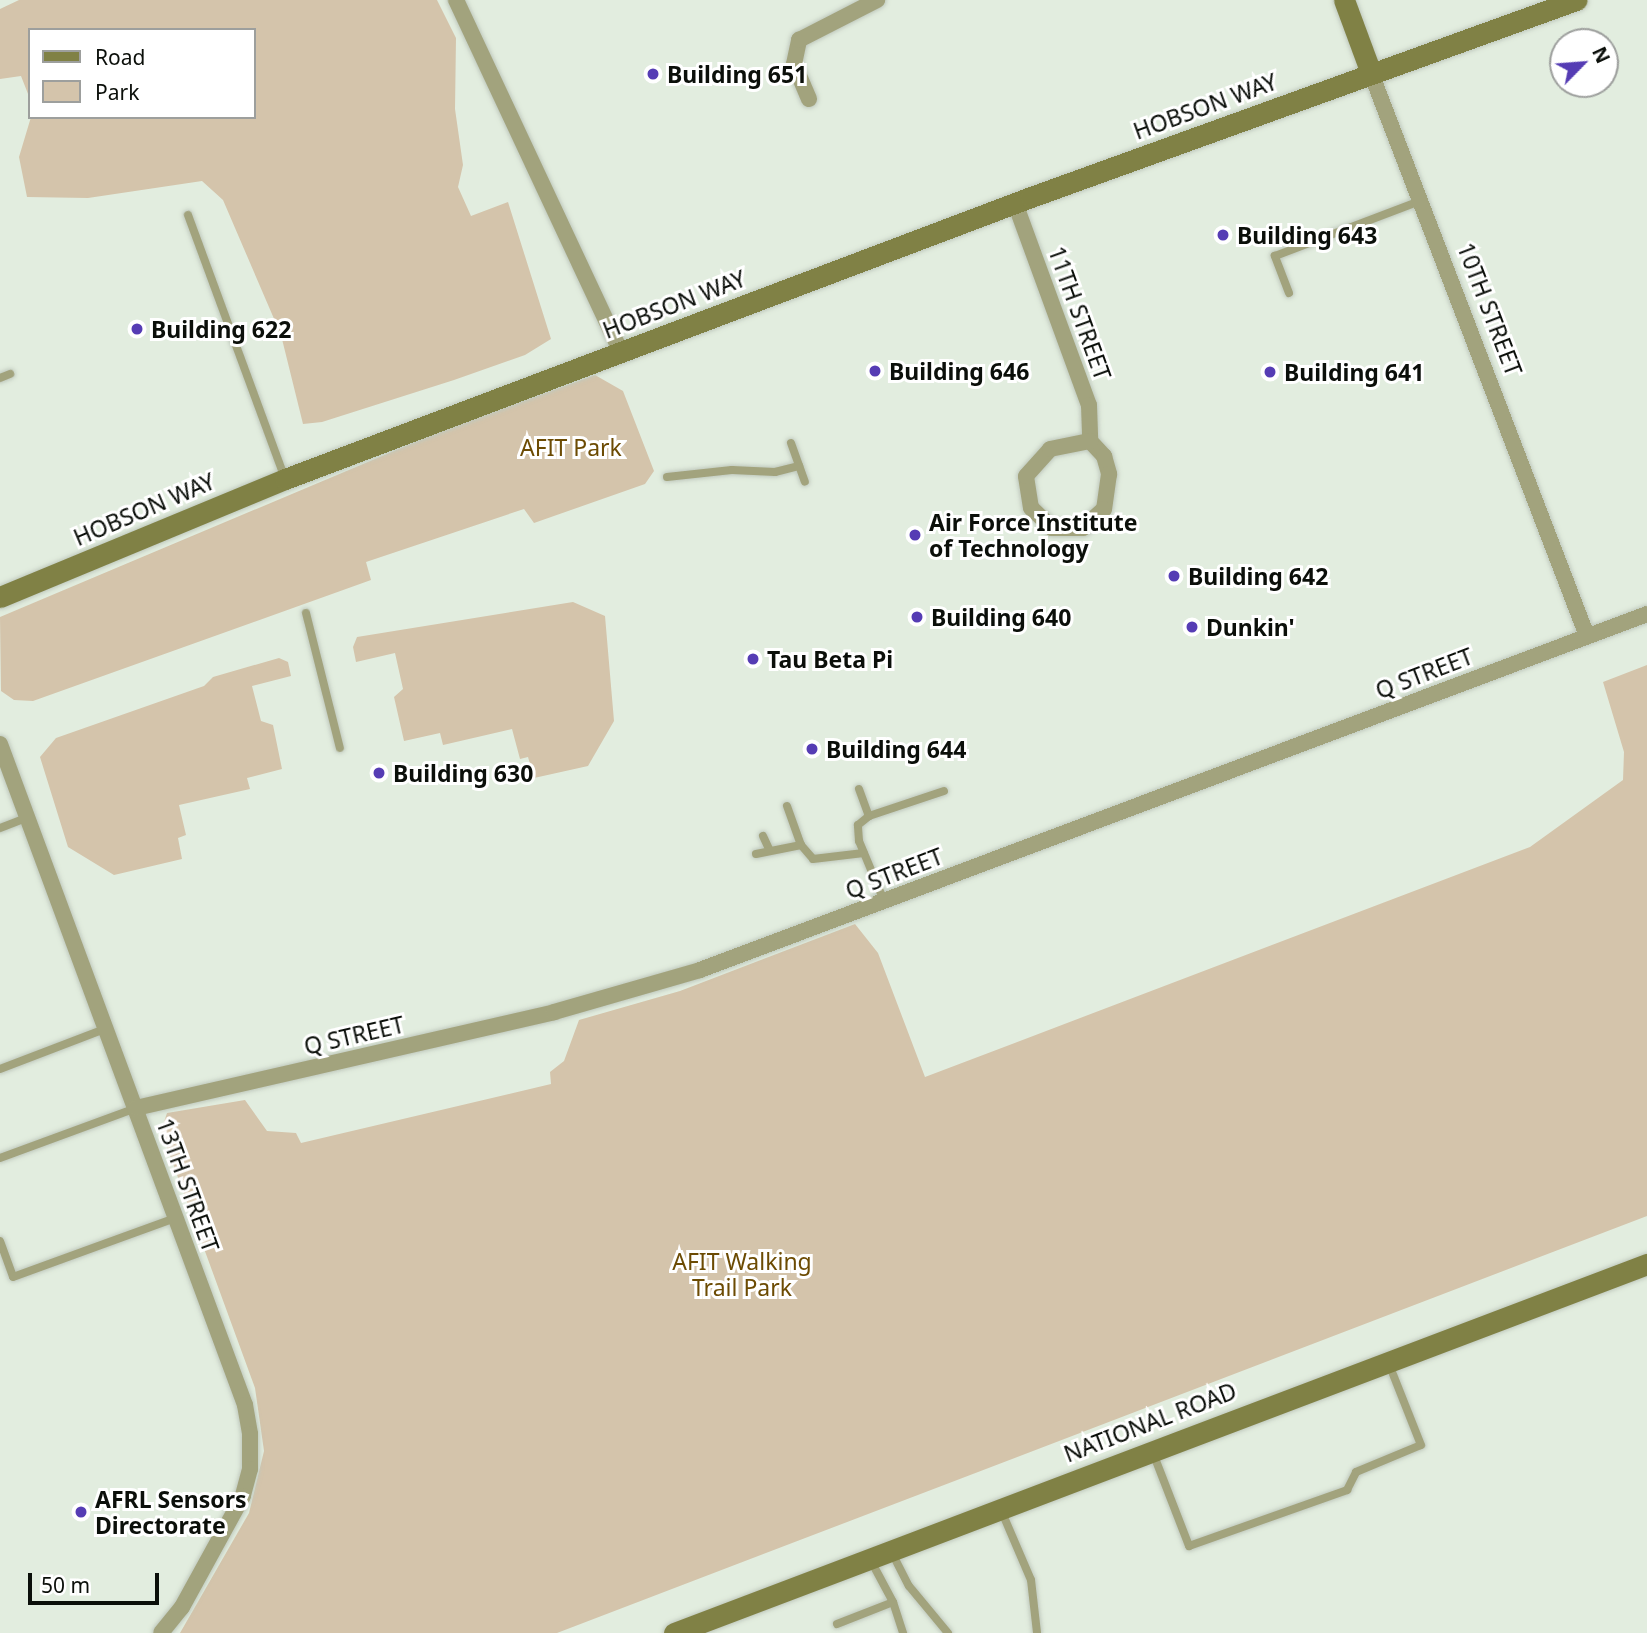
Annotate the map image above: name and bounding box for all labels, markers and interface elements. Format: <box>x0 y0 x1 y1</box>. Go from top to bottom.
legend <box>28 28 256 119</box>
north arrow <box>1549 28 1619 98</box>
text: N <box>1586 42 1616 67</box>
text: Road <box>95 43 145 71</box>
place label: Building 651 <box>667 60 807 88</box>
marker: Building 651 <box>645 66 661 82</box>
street label: HOBSON WAY <box>1129 67 1281 145</box>
text: Park <box>95 78 139 106</box>
place label: Building 643 <box>1237 221 1377 249</box>
marker: Building 643 <box>1215 227 1231 243</box>
street label: 10TH STREET <box>1452 239 1528 379</box>
street label: 11TH STREET <box>1043 242 1117 384</box>
street label: HOBSON WAY <box>599 264 749 344</box>
place label: Building 622 <box>151 315 291 343</box>
marker: Building 622 <box>129 321 145 337</box>
place label: Building 646 <box>889 357 1029 385</box>
place label: Building 641 <box>1284 358 1424 386</box>
marker: Building 646 <box>867 363 883 379</box>
marker: Building 641 <box>1262 364 1278 380</box>
park label: AFIT Park <box>520 433 622 461</box>
street label: HOBSON WAY <box>69 467 219 551</box>
place label: Air Force Institute of Technology <box>929 508 1137 562</box>
marker: Air Force Institute of Technology <box>907 527 923 543</box>
place label: Building 642 <box>1188 562 1328 590</box>
marker: Building 642 <box>1166 568 1182 584</box>
place label: Building 640 <box>931 603 1071 631</box>
marker: Building 640 <box>909 609 925 625</box>
place label: Dunkin' <box>1206 613 1295 641</box>
marker: Dunkin' <box>1184 619 1200 635</box>
street label: Q STREET <box>1371 642 1477 704</box>
place label: Tau Beta Pi <box>767 645 893 673</box>
marker: Tau Beta Pi <box>745 651 761 667</box>
place label: Building 644 <box>826 735 966 763</box>
marker: Building 644 <box>804 741 820 757</box>
place label: Building 630 <box>393 759 533 787</box>
marker: Building 630 <box>371 765 387 781</box>
street label: Q STREET <box>841 842 947 904</box>
street label: Q STREET <box>301 1010 407 1060</box>
street label: 13TH STREET <box>151 1114 225 1256</box>
park label: AFIT Walking Trail Park <box>672 1247 812 1301</box>
street label: NATIONAL ROAD <box>1060 1376 1240 1468</box>
place label: AFRL Sensors Directorate <box>95 1485 247 1539</box>
marker: AFRL Sensors Directorate <box>73 1504 89 1520</box>
scale bar <box>32 1560 163 1604</box>
text: 50 m <box>41 1571 90 1599</box>

